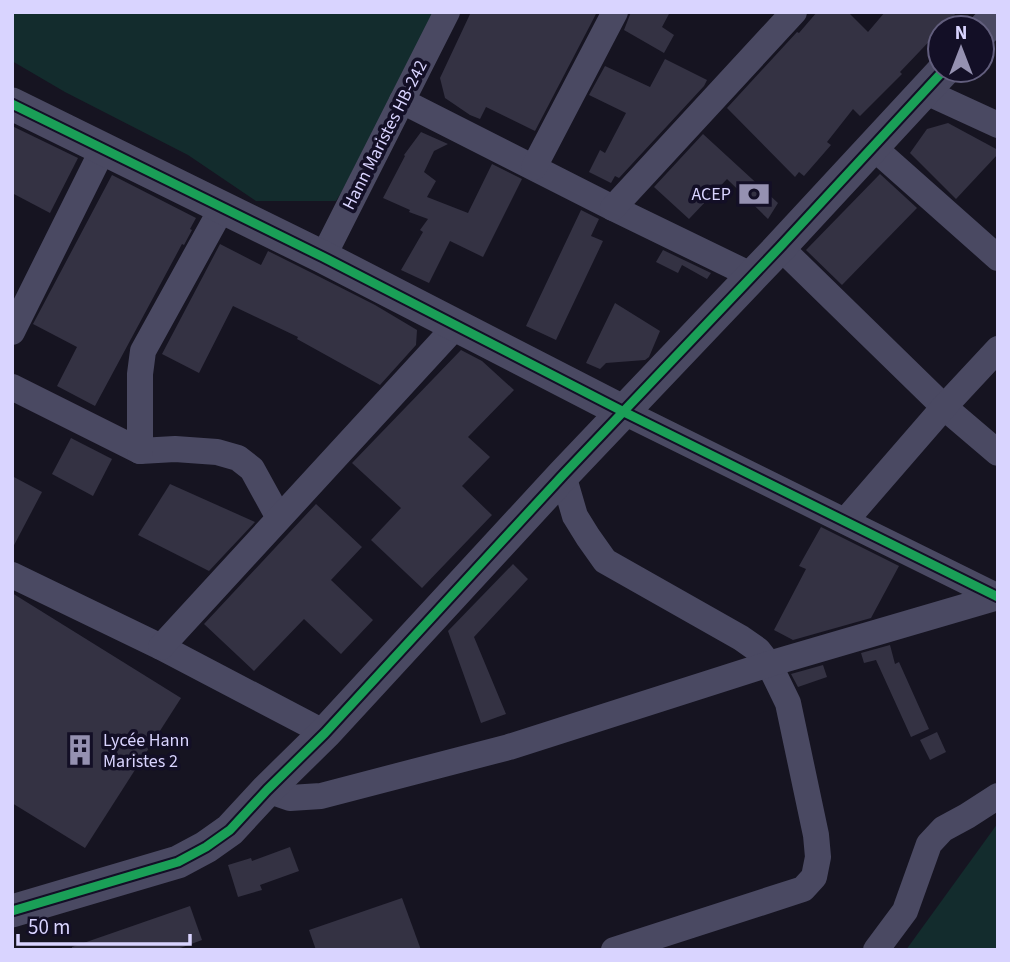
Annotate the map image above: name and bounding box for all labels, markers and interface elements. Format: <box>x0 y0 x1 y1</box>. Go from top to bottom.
north arrow <box>926 14 996 84</box>
text: N <box>955 20 967 47</box>
street label: Hann Maristes HB-242 <box>336 56 434 214</box>
bank icon: ACEP <box>737 177 771 211</box>
place label: ACEP <box>691 182 731 207</box>
place label: Lycée Hann Maristes 2 <box>103 728 189 774</box>
building icon: Lycée Hann Maristes 2 <box>63 733 97 767</box>
scale bar <box>18 902 189 946</box>
text: 50 m <box>28 912 70 942</box>

